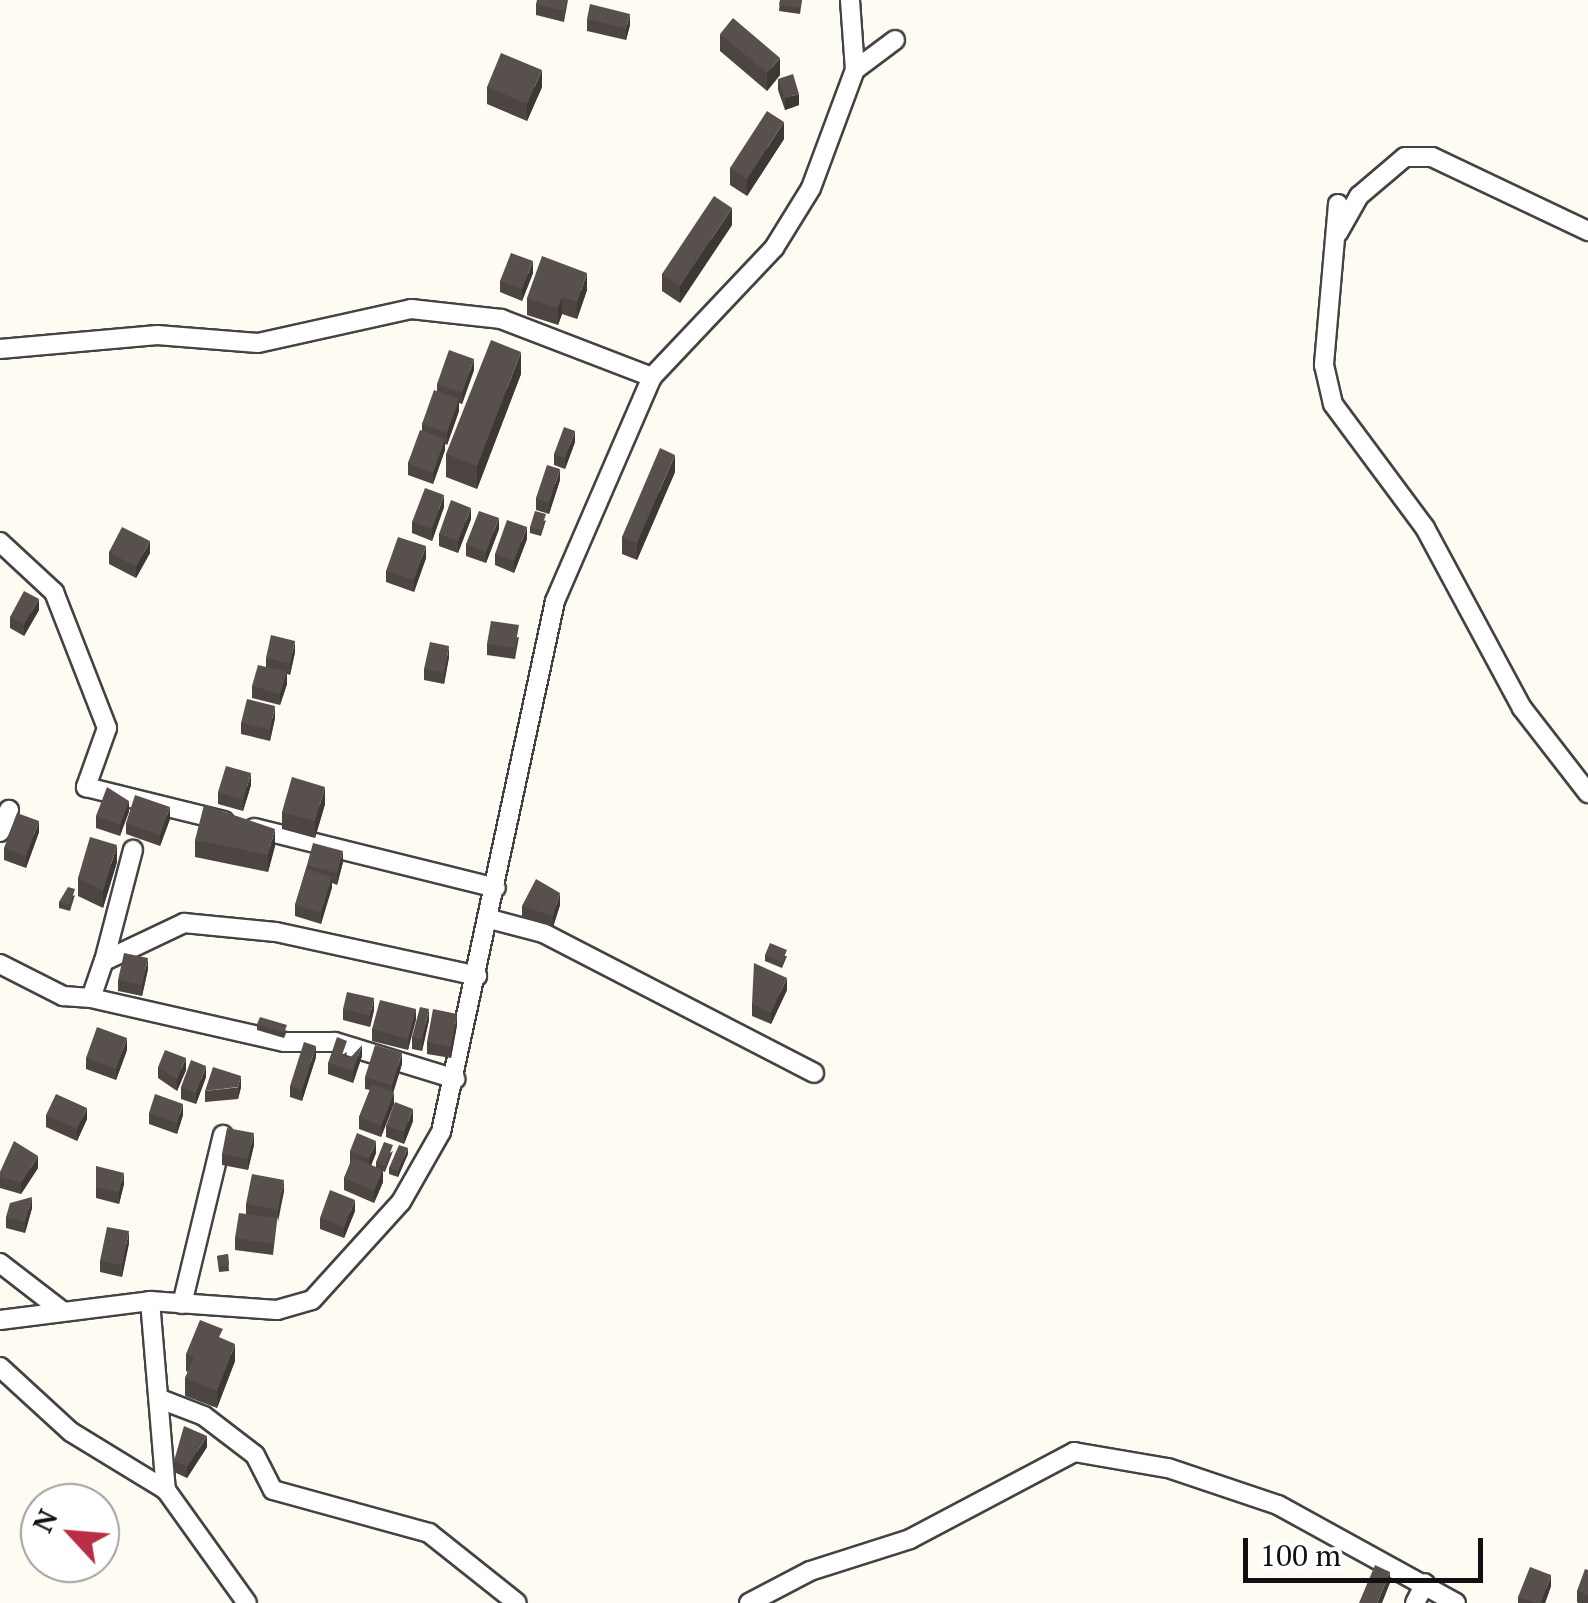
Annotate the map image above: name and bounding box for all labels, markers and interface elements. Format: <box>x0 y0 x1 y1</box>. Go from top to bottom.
north arrow <box>20 1483 120 1583</box>
text: N <box>23 1503 66 1538</box>
scale bar <box>1248 1518 1488 1580</box>
text: 100 m <box>1260 1535 1341 1575</box>

